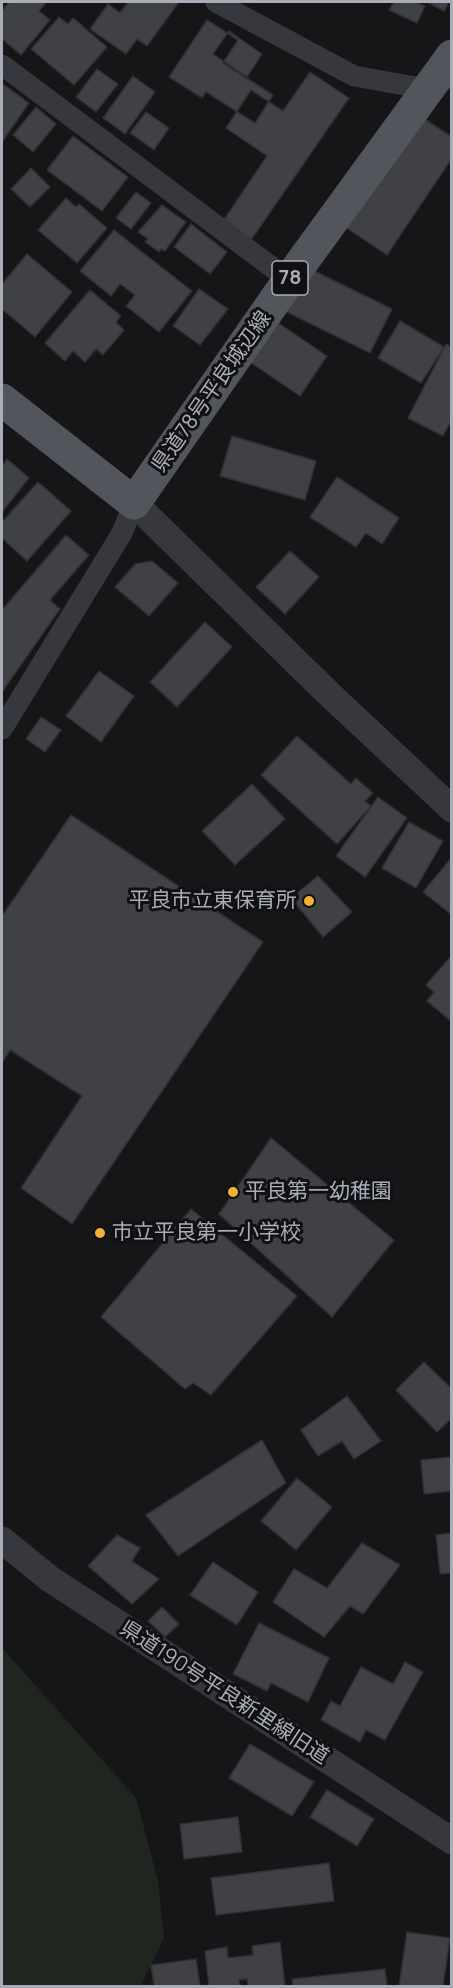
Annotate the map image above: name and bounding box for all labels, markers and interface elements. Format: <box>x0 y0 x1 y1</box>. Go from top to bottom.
road number: 78 <box>272 261 308 295</box>
street label: 県道78号平良城辺線 <box>147 307 277 477</box>
place label: 平良市立東保育所 <box>129 888 297 914</box>
marker: 平良市立東保育所 <box>302 894 316 908</box>
place label: 平良第一幼稚園 <box>245 1179 392 1205</box>
marker: 平良第一幼稚園 <box>226 1185 240 1199</box>
place label: 市立平良第一小学校 <box>112 1220 301 1246</box>
marker: 市立平良第一小学校 <box>93 1226 107 1240</box>
street label: 県道190号平良新里線旧道 <box>115 1616 333 1770</box>

